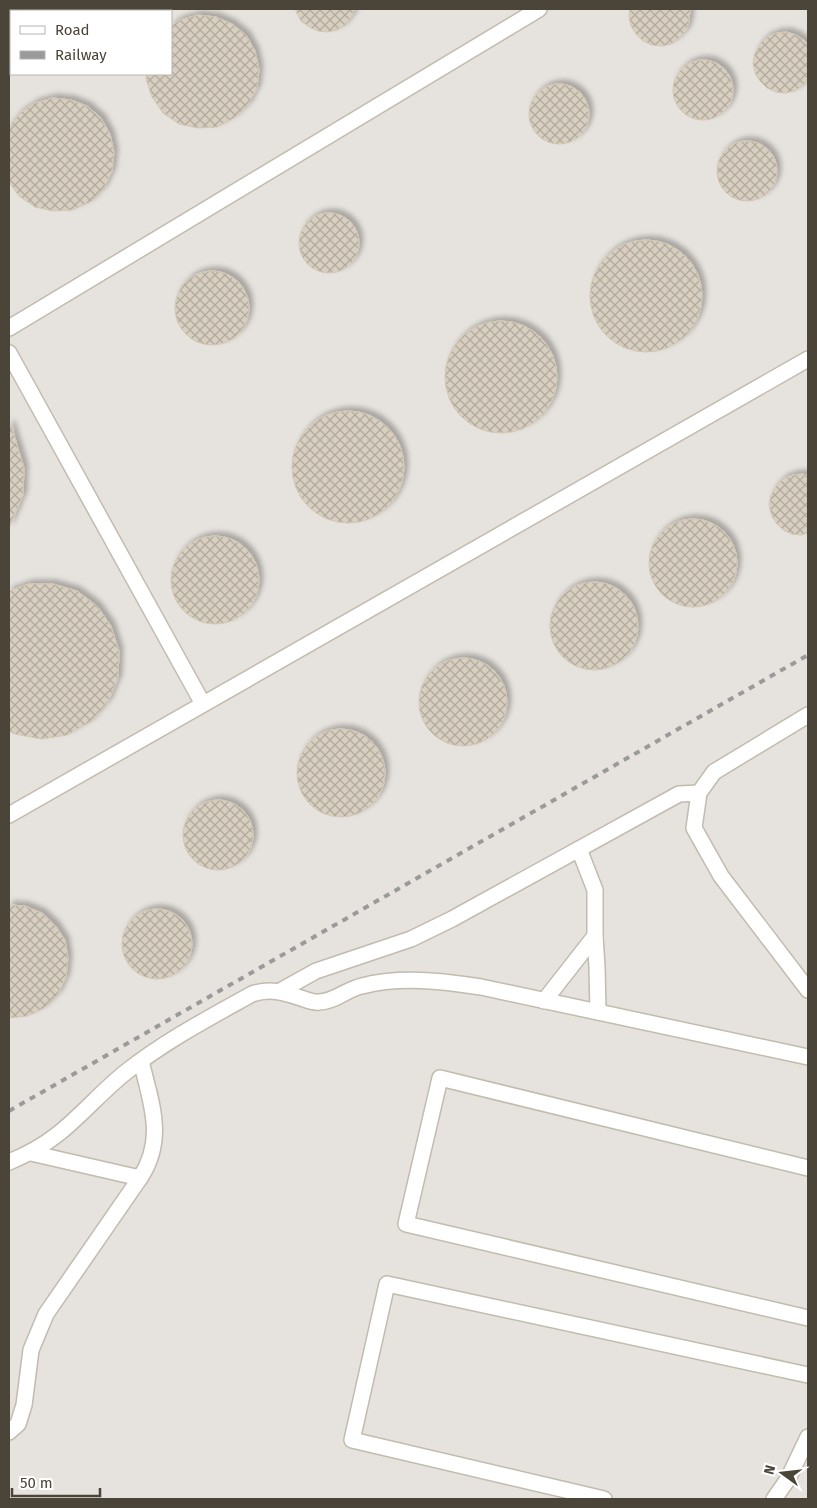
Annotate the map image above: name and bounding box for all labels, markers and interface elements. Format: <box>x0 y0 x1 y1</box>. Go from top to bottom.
legend <box>10 10 172 75</box>
text: Road <box>55 21 90 39</box>
text: Railway <box>55 46 107 64</box>
north arrow <box>757 1448 807 1498</box>
text: N <box>761 1463 779 1476</box>
scale bar <box>12 1466 100 1498</box>
text: 50 m <box>20 1474 53 1492</box>

